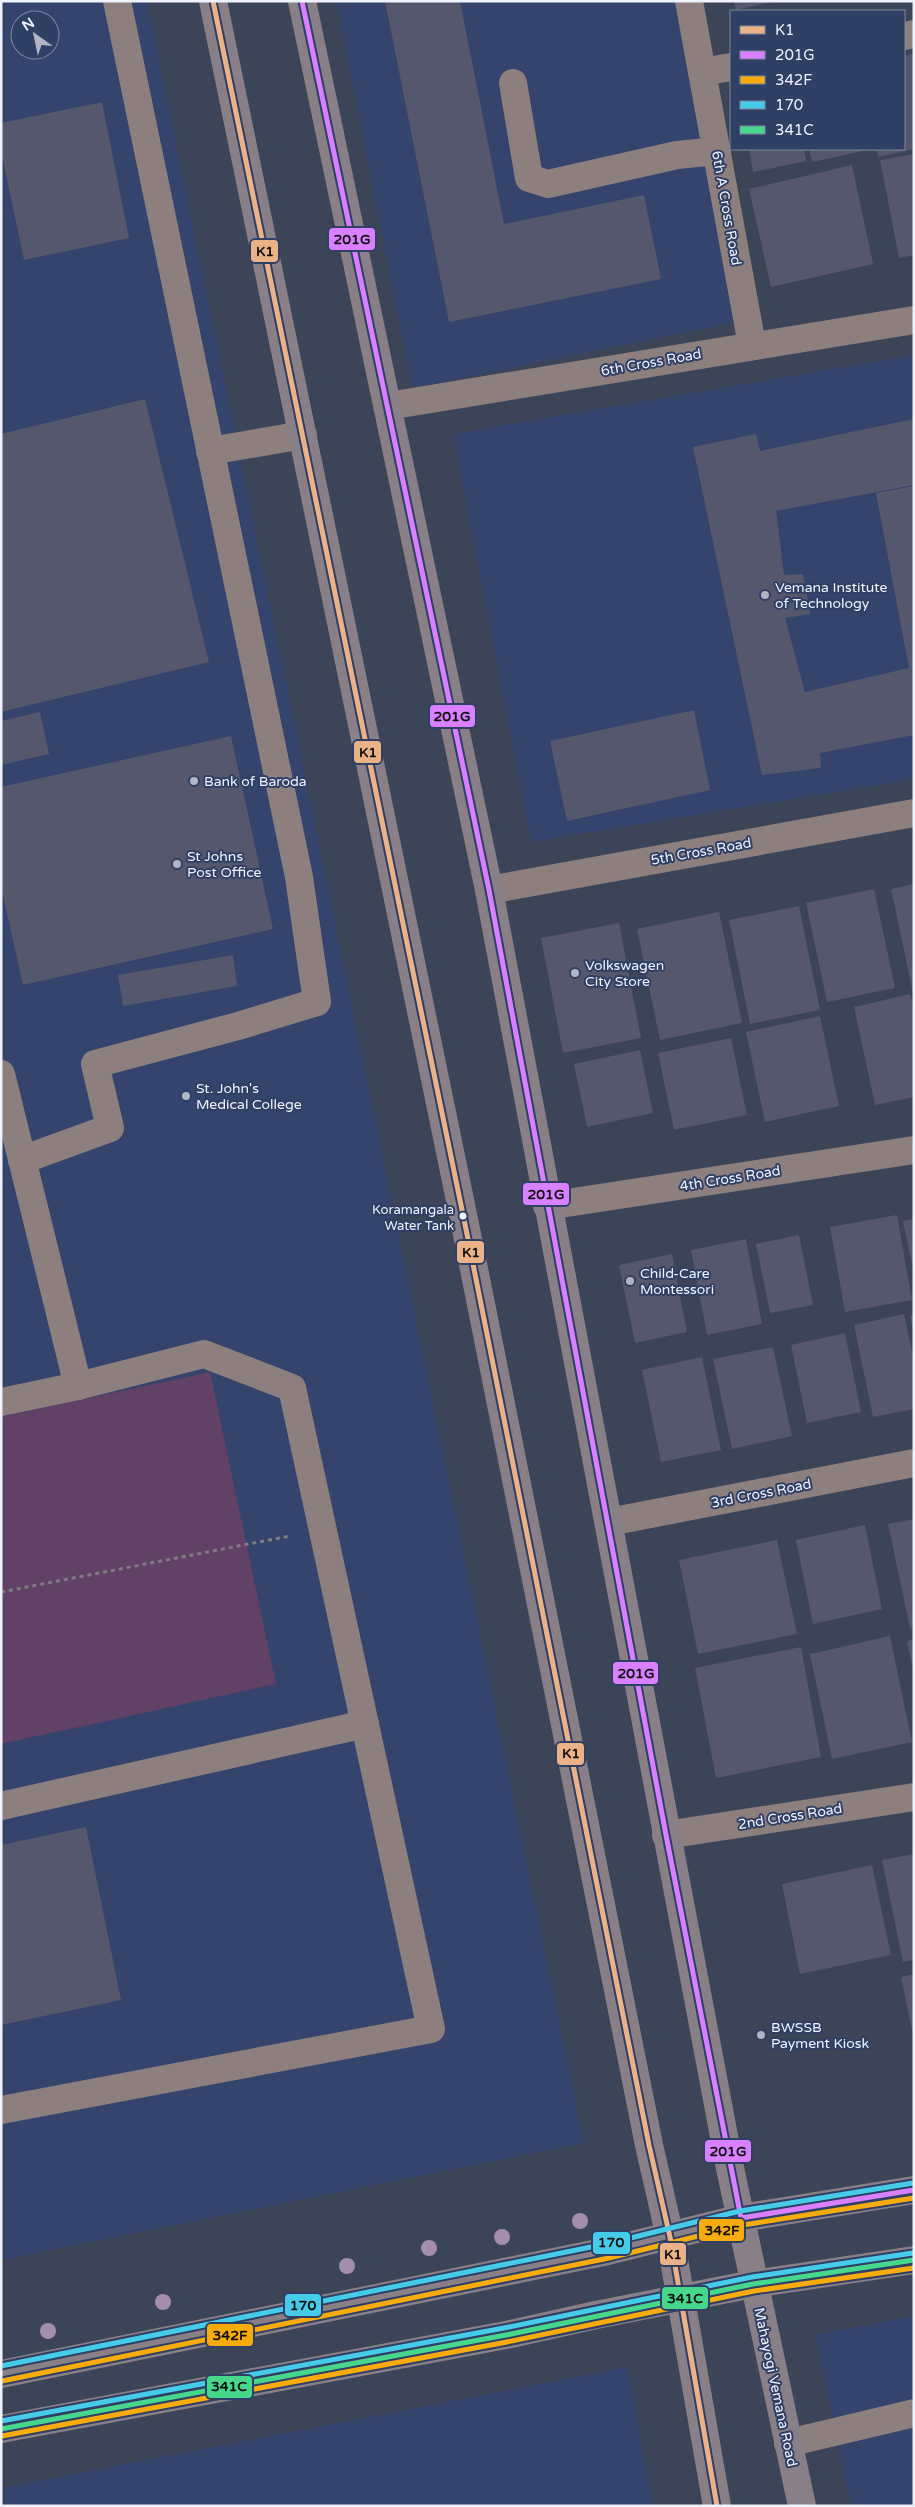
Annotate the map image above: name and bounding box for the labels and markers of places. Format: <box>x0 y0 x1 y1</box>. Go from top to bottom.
place label: Vemana Institute of Technology <box>775 579 888 612</box>
marker: Vemana Institute of Technology <box>759 589 771 601</box>
place label: Bank of Baroda <box>204 773 307 790</box>
marker: Bank of Baroda <box>188 775 200 787</box>
place label: St Johns Post Office <box>187 848 262 881</box>
marker: St Johns Post Office <box>171 858 183 870</box>
place label: Volkswagen City Store <box>585 957 664 990</box>
marker: Volkswagen City Store <box>569 967 581 979</box>
place label: St. John's Medical College <box>196 1080 302 1113</box>
marker: St. John's Medical College <box>180 1090 192 1102</box>
place label: Koramangala Water Tank <box>372 1202 454 1234</box>
marker: Koramangala Water Tank <box>458 1211 468 1221</box>
place label: Child-Care Montessori <box>640 1265 714 1298</box>
marker: Child-Care Montessori <box>624 1275 636 1287</box>
place label: BWSSB Payment Kiosk <box>771 2019 870 2052</box>
marker: BWSSB Payment Kiosk <box>755 2029 767 2041</box>

